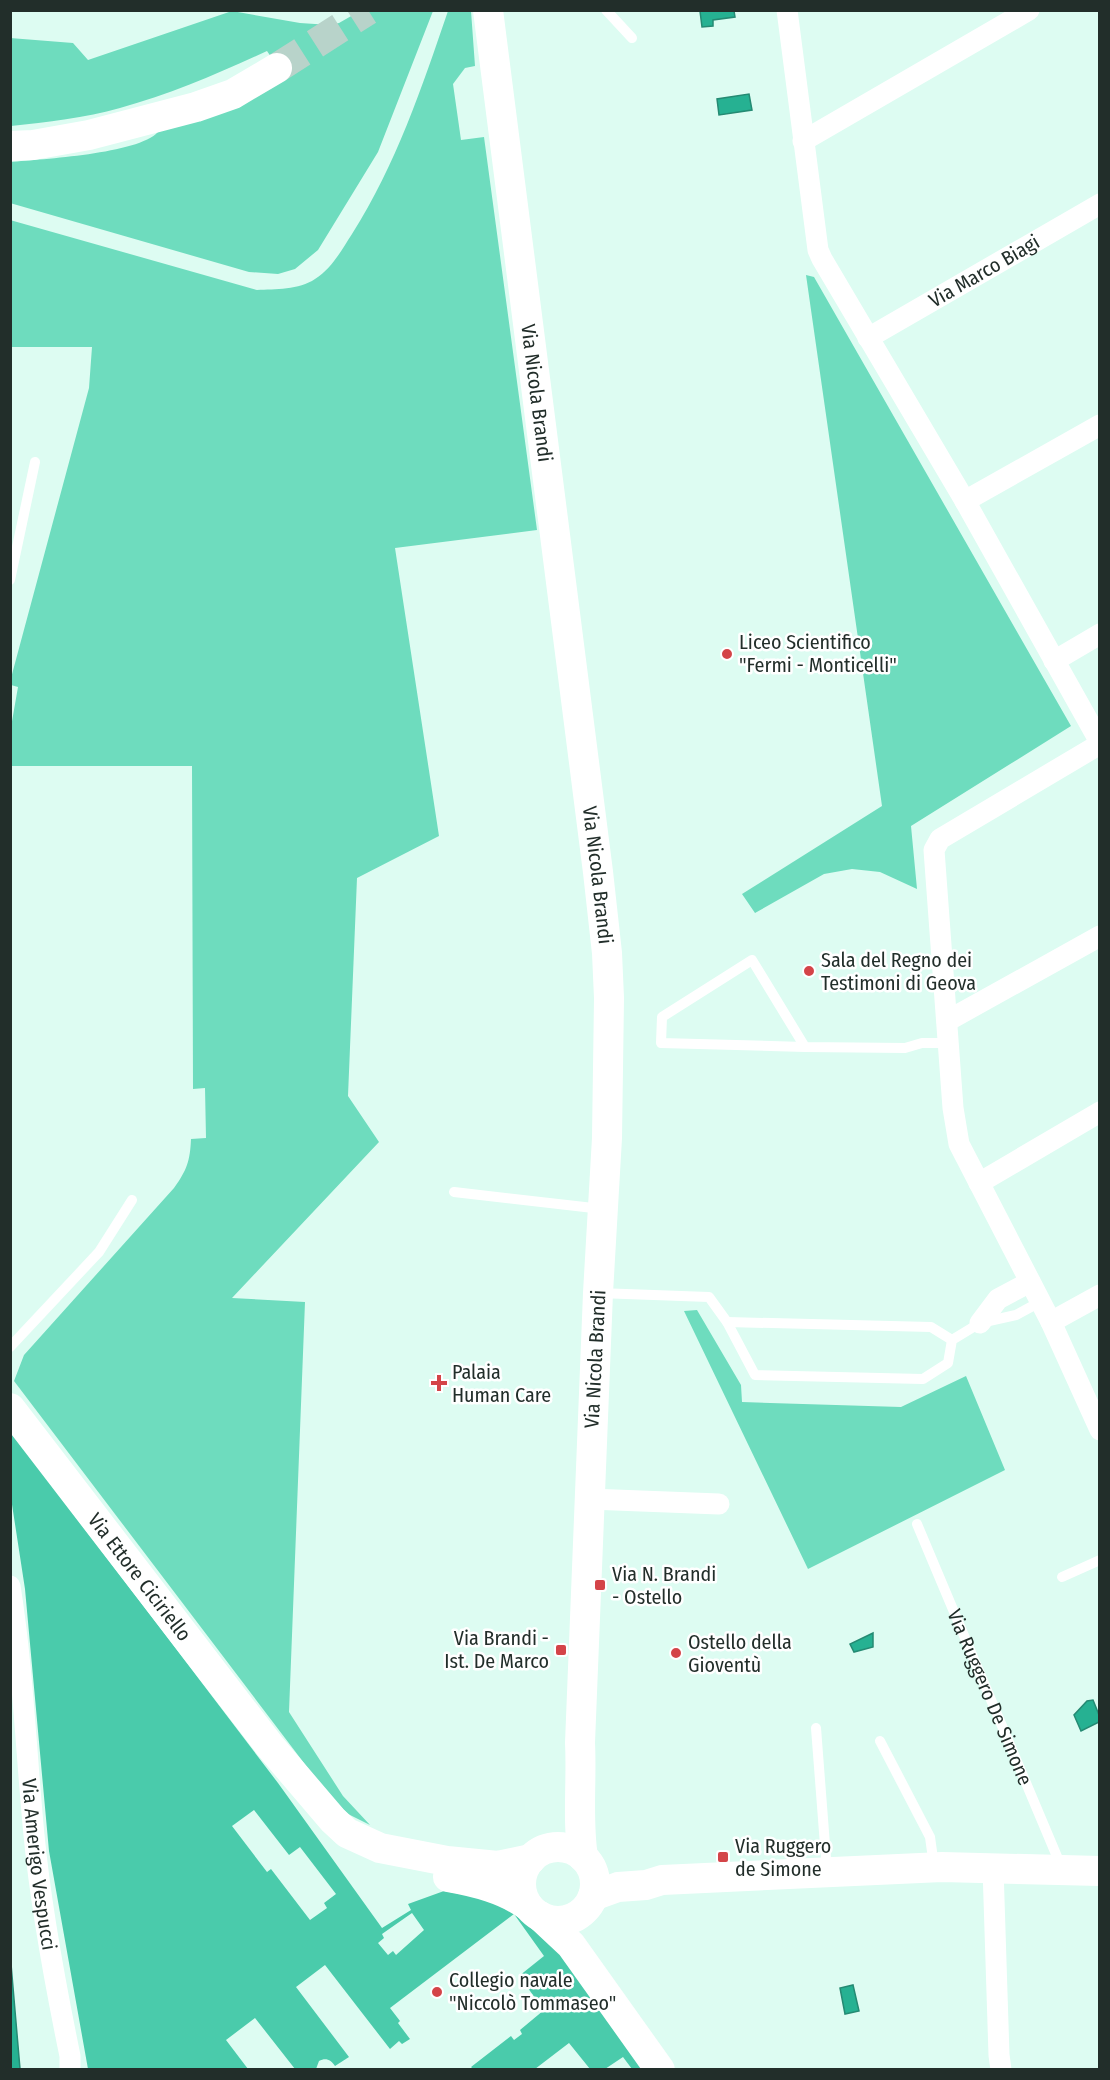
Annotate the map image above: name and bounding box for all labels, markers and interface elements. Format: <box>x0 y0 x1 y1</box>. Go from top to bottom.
street label: Via Marco Biagi <box>924 230 1044 312</box>
street label: Via Nicola Brandi <box>516 323 558 463</box>
place label: Liceo Scientifico "Fermi - Monticelli" <box>739 630 897 677</box>
marker: Liceo Scientifico "Fermi - Monticelli" <box>720 647 734 661</box>
street label: Via Nicola Brandi <box>578 805 618 945</box>
place label: Sala del Regno dei Testimoni di Geova <box>821 948 976 995</box>
marker: Sala del Regno dei Testimoni di Geova <box>802 964 816 978</box>
street label: Via Nicola Brandi <box>579 1289 611 1429</box>
place label: Palaia Human Care <box>452 1360 551 1407</box>
marker: Palaia Human Care <box>430 1374 448 1392</box>
street label: Via Ettore Ciciriello <box>83 1508 197 1646</box>
place label: Via N. Brandi - Ostello <box>612 1562 716 1609</box>
marker: Via N. Brandi - Ostello <box>593 1578 607 1592</box>
street label: Via Ruggero De Simone <box>942 1606 1038 1789</box>
place label: Via Brandi - Ist. De Marco <box>444 1626 549 1673</box>
place label: Ostello della Gioventù <box>688 1630 792 1677</box>
marker: Via Brandi - Ist. De Marco <box>554 1643 568 1657</box>
marker: Ostello della Gioventù <box>669 1646 683 1660</box>
street label: Via Amerigo Vespucci <box>17 1778 62 1952</box>
place label: Via Ruggero de Simone <box>735 1834 831 1881</box>
marker: Via Ruggero de Simone <box>716 1850 730 1864</box>
place label: Collegio navale "Niccolò Tommaseo" <box>449 1968 616 2015</box>
marker: Collegio navale "Niccolò Tommaseo" <box>430 1985 444 1999</box>

